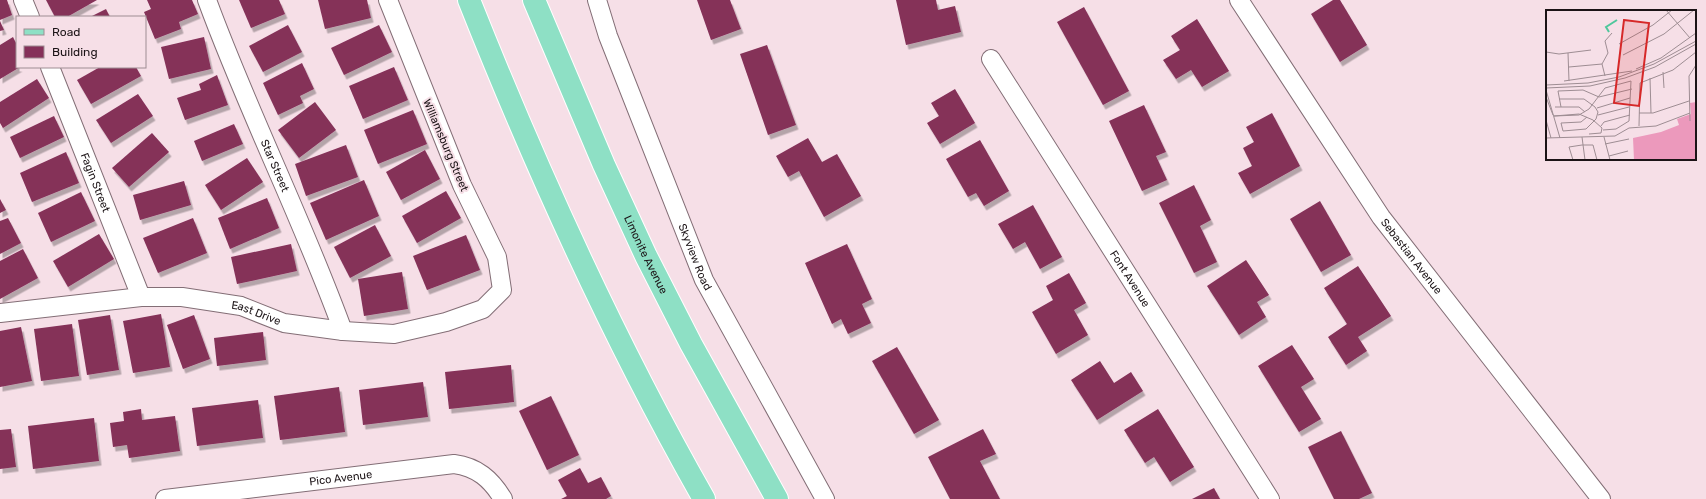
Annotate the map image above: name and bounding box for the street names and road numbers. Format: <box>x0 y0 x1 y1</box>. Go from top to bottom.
street label: Williamsburg Street <box>420 97 471 194</box>
street label: Star Street <box>258 138 292 194</box>
street label: Fagin Street <box>78 151 113 215</box>
street label: Limonite Avenue <box>621 213 670 296</box>
street label: Sebastian Avenue <box>1378 216 1445 297</box>
street label: Skyview Road <box>675 222 714 293</box>
street label: Font Avenue <box>1107 248 1153 310</box>
street label: East Drive <box>231 299 283 328</box>
street label: Pico Avenue <box>309 468 373 488</box>

